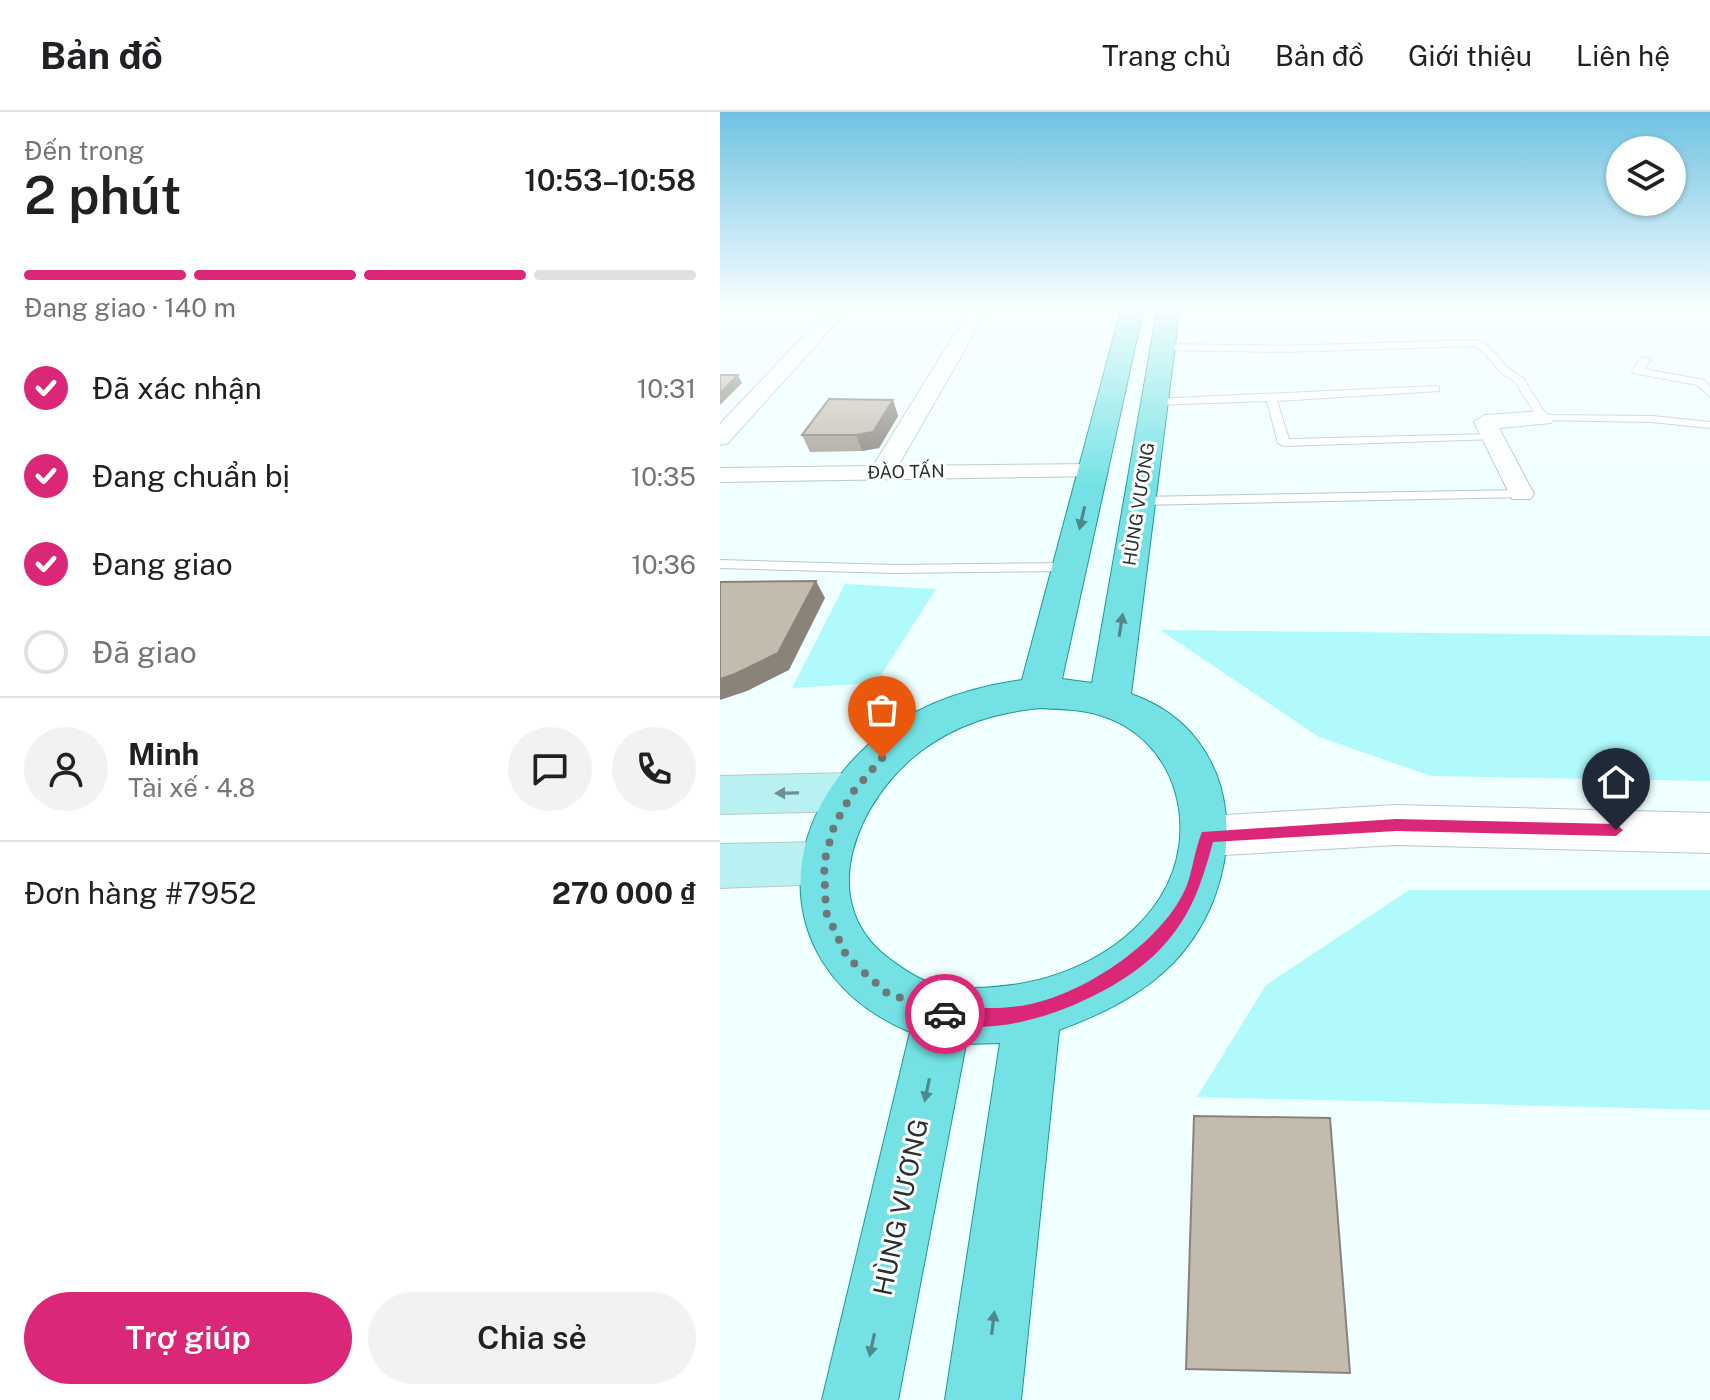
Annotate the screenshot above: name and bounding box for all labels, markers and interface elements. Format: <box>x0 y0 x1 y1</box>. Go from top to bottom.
text: Bản đồ <box>40 33 163 78</box>
text: Trang chủ <box>1102 39 1231 72</box>
text: Bản đồ <box>1275 39 1364 72</box>
text: Giới thiệu <box>1408 39 1532 72</box>
text: Liên hệ <box>1576 39 1670 72</box>
text: Đến trong <box>24 135 144 166</box>
map controls <box>1606 136 1686 216</box>
button: layers <box>1606 136 1686 216</box>
text: 10:53–10:58 <box>524 162 696 198</box>
text: 2 phút <box>24 165 182 226</box>
text: Đang giao · 140 m <box>24 292 236 323</box>
icon: check <box>24 366 68 410</box>
text: Đã xác nhận <box>92 370 262 406</box>
text: 10:31 <box>637 373 696 404</box>
street label: HÙNG VƯƠNG <box>1117 441 1159 567</box>
icon: check <box>24 454 68 498</box>
street label: ĐÀO TẤN <box>867 457 945 483</box>
text: Đang chuẩn bị <box>92 458 290 494</box>
text: 10:35 <box>631 461 696 492</box>
one-way arrow <box>1075 506 1087 531</box>
icon: check <box>24 542 68 586</box>
text: Đang giao <box>92 546 233 582</box>
text: 10:36 <box>631 549 696 580</box>
one-way arrow <box>1115 612 1128 637</box>
text: Đã giao <box>92 634 197 670</box>
pin <box>848 676 916 758</box>
icon: bag <box>860 688 904 732</box>
button: person <box>24 727 108 811</box>
button: chat <box>508 727 592 811</box>
button: phone <box>612 727 696 811</box>
text: Minh <box>128 736 199 772</box>
pin <box>1582 748 1650 830</box>
icon: home <box>1594 760 1638 804</box>
text: Tài xế · 4.8 <box>128 772 255 803</box>
one-way arrow <box>774 787 799 799</box>
text: Đơn hàng #7952 <box>24 875 256 911</box>
text: 270 000 ₫ <box>552 875 696 911</box>
courier <box>905 974 985 1054</box>
icon: car <box>923 992 967 1036</box>
one-way arrow <box>920 1078 933 1103</box>
street label: HÙNG VƯƠNG <box>867 1116 934 1298</box>
button: Trợ giúp <box>24 1292 352 1384</box>
button: Chia sẻ <box>368 1292 696 1384</box>
one-way arrow <box>987 1310 1000 1335</box>
one-way arrow <box>865 1332 878 1357</box>

